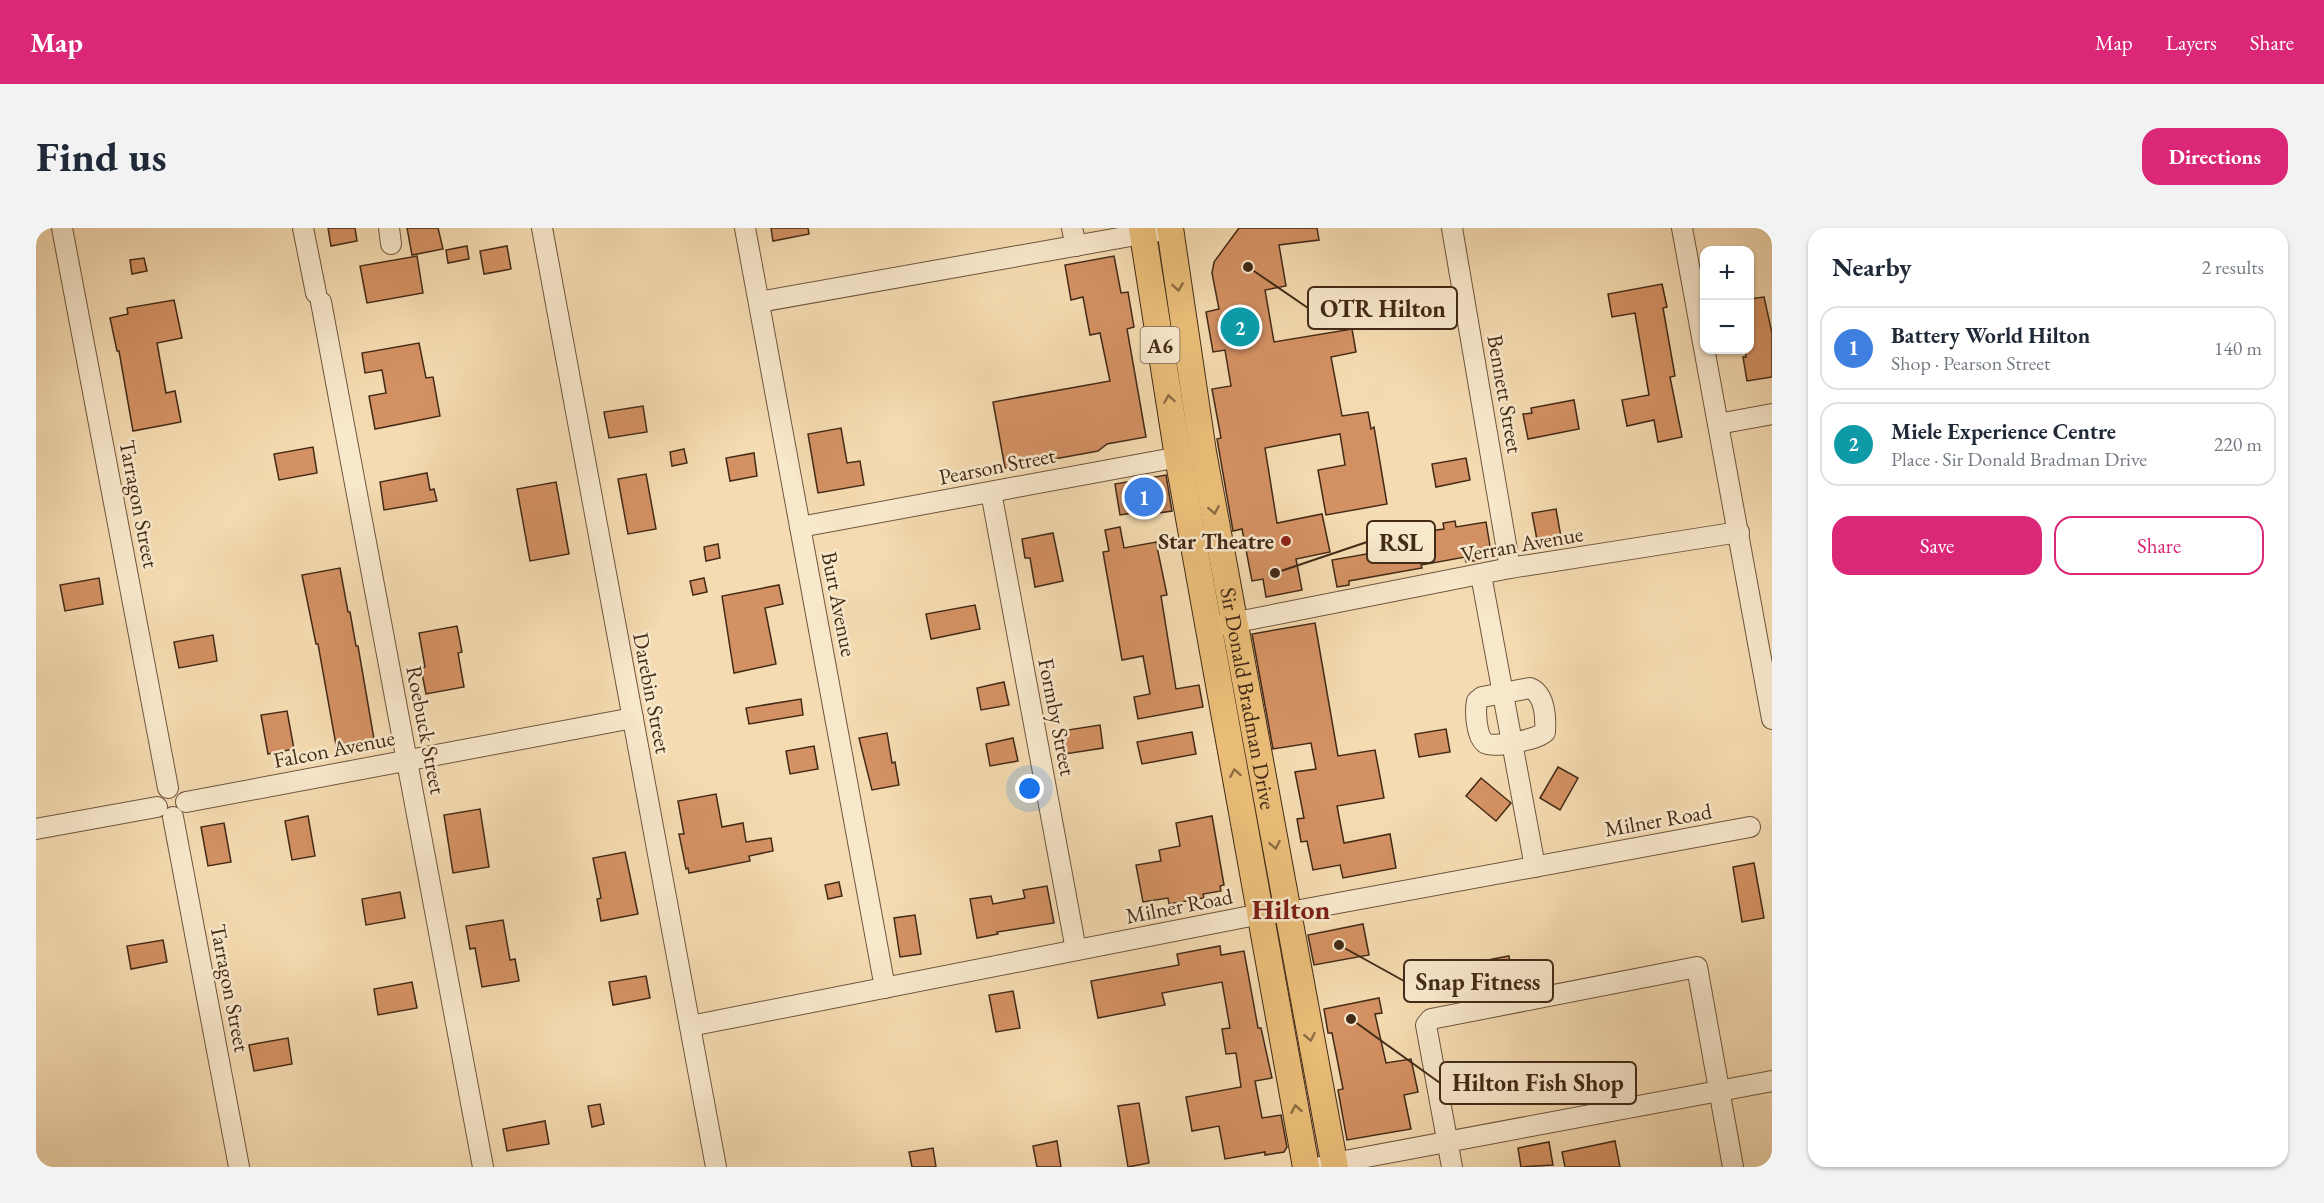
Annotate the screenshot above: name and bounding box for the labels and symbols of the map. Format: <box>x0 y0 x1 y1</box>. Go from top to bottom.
one-way arrow <box>1172 282 1184 292</box>
callout: OTR Hilton <box>1308 287 1457 329</box>
text: OTR Hilton <box>1320 293 1446 324</box>
pin: 2 <box>1220 304 1260 350</box>
road number: A6 <box>1140 327 1180 363</box>
street label: Bennett Street <box>1480 332 1530 456</box>
one-way arrow <box>1163 394 1175 404</box>
street label: Tarragon Street <box>112 438 166 570</box>
street label: Pearson Street <box>936 440 1058 492</box>
pin: 1 <box>1124 474 1164 520</box>
one-way arrow <box>1207 504 1220 514</box>
street label: Verran Avenue <box>1459 519 1586 569</box>
callout: RSL <box>1367 521 1435 563</box>
place label: Star Theatre <box>1158 527 1274 556</box>
text: RSL <box>1379 527 1423 558</box>
marker: Star Theatre <box>1279 534 1293 548</box>
street label: Burt Avenue <box>815 549 863 659</box>
street label: Sir Donald Bradman Drive <box>1214 585 1283 812</box>
street label: Darebin Street <box>626 630 678 756</box>
street label: Formby Street <box>1031 656 1083 778</box>
street label: Roebuck Street <box>399 663 453 797</box>
street label: Falcon Avenue <box>271 723 398 775</box>
one-way arrow <box>1229 768 1242 778</box>
your location <box>1015 774 1044 803</box>
street label: Milner Road <box>1602 796 1715 844</box>
one-way arrow <box>1268 840 1281 850</box>
street label: Milner Road <box>1123 881 1236 931</box>
district label: Hilton <box>1252 891 1330 927</box>
street label: Tarragon Street <box>203 922 257 1054</box>
callout: Snap Fitness <box>1404 960 1553 1002</box>
text: Snap Fitness <box>1416 966 1540 997</box>
one-way arrow <box>1304 1032 1316 1042</box>
callout: Hilton Fish Shop <box>1440 1062 1636 1104</box>
text: Hilton Fish Shop <box>1452 1067 1624 1098</box>
one-way arrow <box>1290 1105 1303 1115</box>

